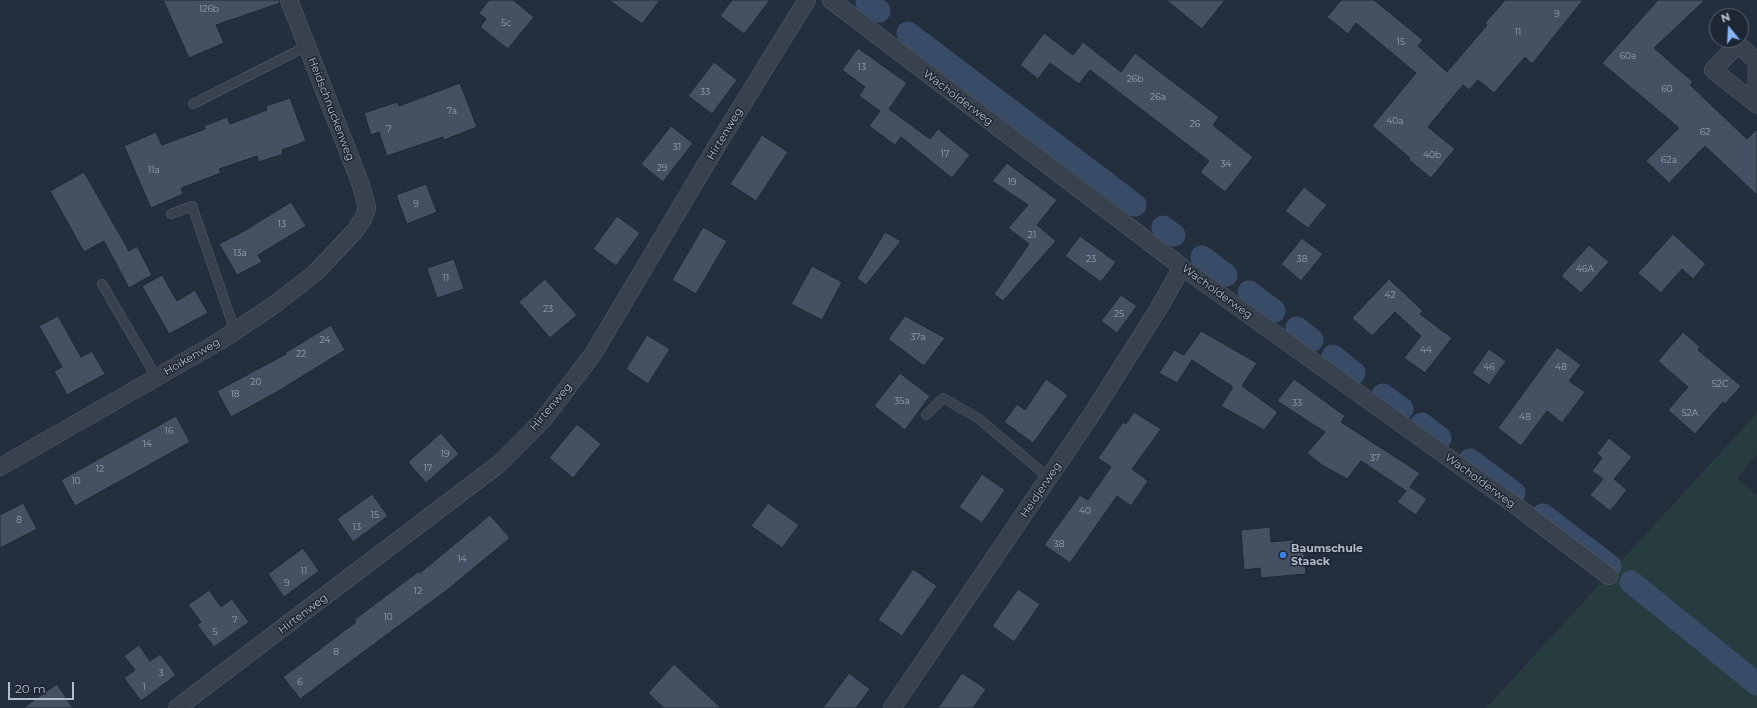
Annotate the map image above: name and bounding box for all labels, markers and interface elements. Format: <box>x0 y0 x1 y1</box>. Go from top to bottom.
house number: 126b <box>199 4 219 14</box>
north arrow <box>1709 8 1749 48</box>
house number: 9 <box>1554 9 1560 19</box>
text: N <box>1719 10 1732 26</box>
house number: 5c <box>501 18 511 28</box>
house number: 11 <box>1515 27 1521 37</box>
house number: 15 <box>1397 37 1405 47</box>
house number: 60a <box>1620 51 1636 61</box>
street label: Heidschnuckenweg <box>305 55 357 163</box>
house number: 13 <box>858 62 866 72</box>
street label: Wacholderweg <box>921 67 995 129</box>
house number: 26b <box>1127 74 1143 84</box>
house number: 60 <box>1661 84 1673 94</box>
house number: 33 <box>700 87 710 97</box>
house number: 26a <box>1150 92 1166 102</box>
house number: 7a <box>447 106 457 116</box>
street label: Hirtenweg <box>704 106 746 162</box>
house number: 40a <box>1386 116 1404 126</box>
house number: 26 <box>1190 119 1200 129</box>
house number: 7 <box>386 124 392 134</box>
house number: 62 <box>1700 127 1710 137</box>
house number: 31 <box>673 142 681 152</box>
house number: 17 <box>941 149 949 159</box>
house number: 40b <box>1423 150 1441 160</box>
house number: 62a <box>1661 155 1677 165</box>
house number: 34 <box>1220 159 1232 169</box>
house number: 29 <box>657 163 667 173</box>
house number: 11a <box>148 165 160 175</box>
house number: 19 <box>1008 177 1016 187</box>
house number: 9 <box>413 199 419 209</box>
house number: 13 <box>278 219 286 229</box>
house number: 21 <box>1028 230 1036 240</box>
house number: 13a <box>233 248 247 258</box>
house number: 23 <box>1086 254 1096 264</box>
house number: 38 <box>1297 254 1307 264</box>
street label: Wacholderweg <box>1179 262 1255 322</box>
house number: 46A <box>1576 264 1594 274</box>
house number: 11 <box>443 273 449 283</box>
house number: 42 <box>1384 290 1396 300</box>
house number: 23 <box>543 304 553 314</box>
house number: 25 <box>1114 309 1124 319</box>
house number: 37a <box>910 332 926 342</box>
house number: 24 <box>320 335 330 345</box>
street label: Hoikenweg <box>162 336 222 378</box>
house number: 44 <box>1420 345 1432 355</box>
house number: 22 <box>296 349 306 359</box>
house number: 46 <box>1483 362 1495 372</box>
house number: 48 <box>1555 362 1567 372</box>
house number: 20 <box>250 377 262 387</box>
house number: 52C <box>1712 379 1728 389</box>
street label: Hirtenweg <box>527 380 575 434</box>
house number: 18 <box>231 389 239 399</box>
house number: 35a <box>894 396 910 406</box>
house number: 33 <box>1292 398 1302 408</box>
house number: 52A <box>1682 408 1698 418</box>
house number: 48 <box>1519 412 1531 422</box>
house number: 16 <box>165 426 173 436</box>
house number: 14 <box>142 439 152 449</box>
house number: 19 <box>441 449 449 459</box>
street label: Wacholderweg <box>1442 451 1518 511</box>
house number: 37 <box>1370 453 1380 463</box>
street label: Heidjerweg <box>1018 460 1064 520</box>
house number: 17 <box>424 463 432 473</box>
house number: 12 <box>96 464 104 474</box>
house number: 10 <box>71 476 81 486</box>
house number: 40 <box>1079 506 1091 516</box>
house number: 15 <box>371 510 379 520</box>
house number: 8 <box>16 515 22 525</box>
house number: 13 <box>353 522 361 532</box>
house number: 38 <box>1054 539 1064 549</box>
place label: Baumschule Staack <box>1291 542 1363 568</box>
marker: Baumschule Staack <box>1278 550 1288 560</box>
house number: 14 <box>457 554 467 564</box>
house number: 11 <box>301 566 307 576</box>
house number: 9 <box>284 578 290 588</box>
house number: 12 <box>414 586 422 596</box>
street label: Hirtenweg <box>276 591 330 637</box>
house number: 10 <box>383 612 393 622</box>
house number: 7 <box>232 615 238 625</box>
house number: 5 <box>212 627 218 637</box>
house number: 8 <box>333 647 339 657</box>
house number: 3 <box>158 668 164 678</box>
scale bar <box>10 674 76 700</box>
house number: 6 <box>297 677 303 687</box>
text: 20 m <box>15 681 46 696</box>
house number: 1 <box>142 682 146 692</box>

